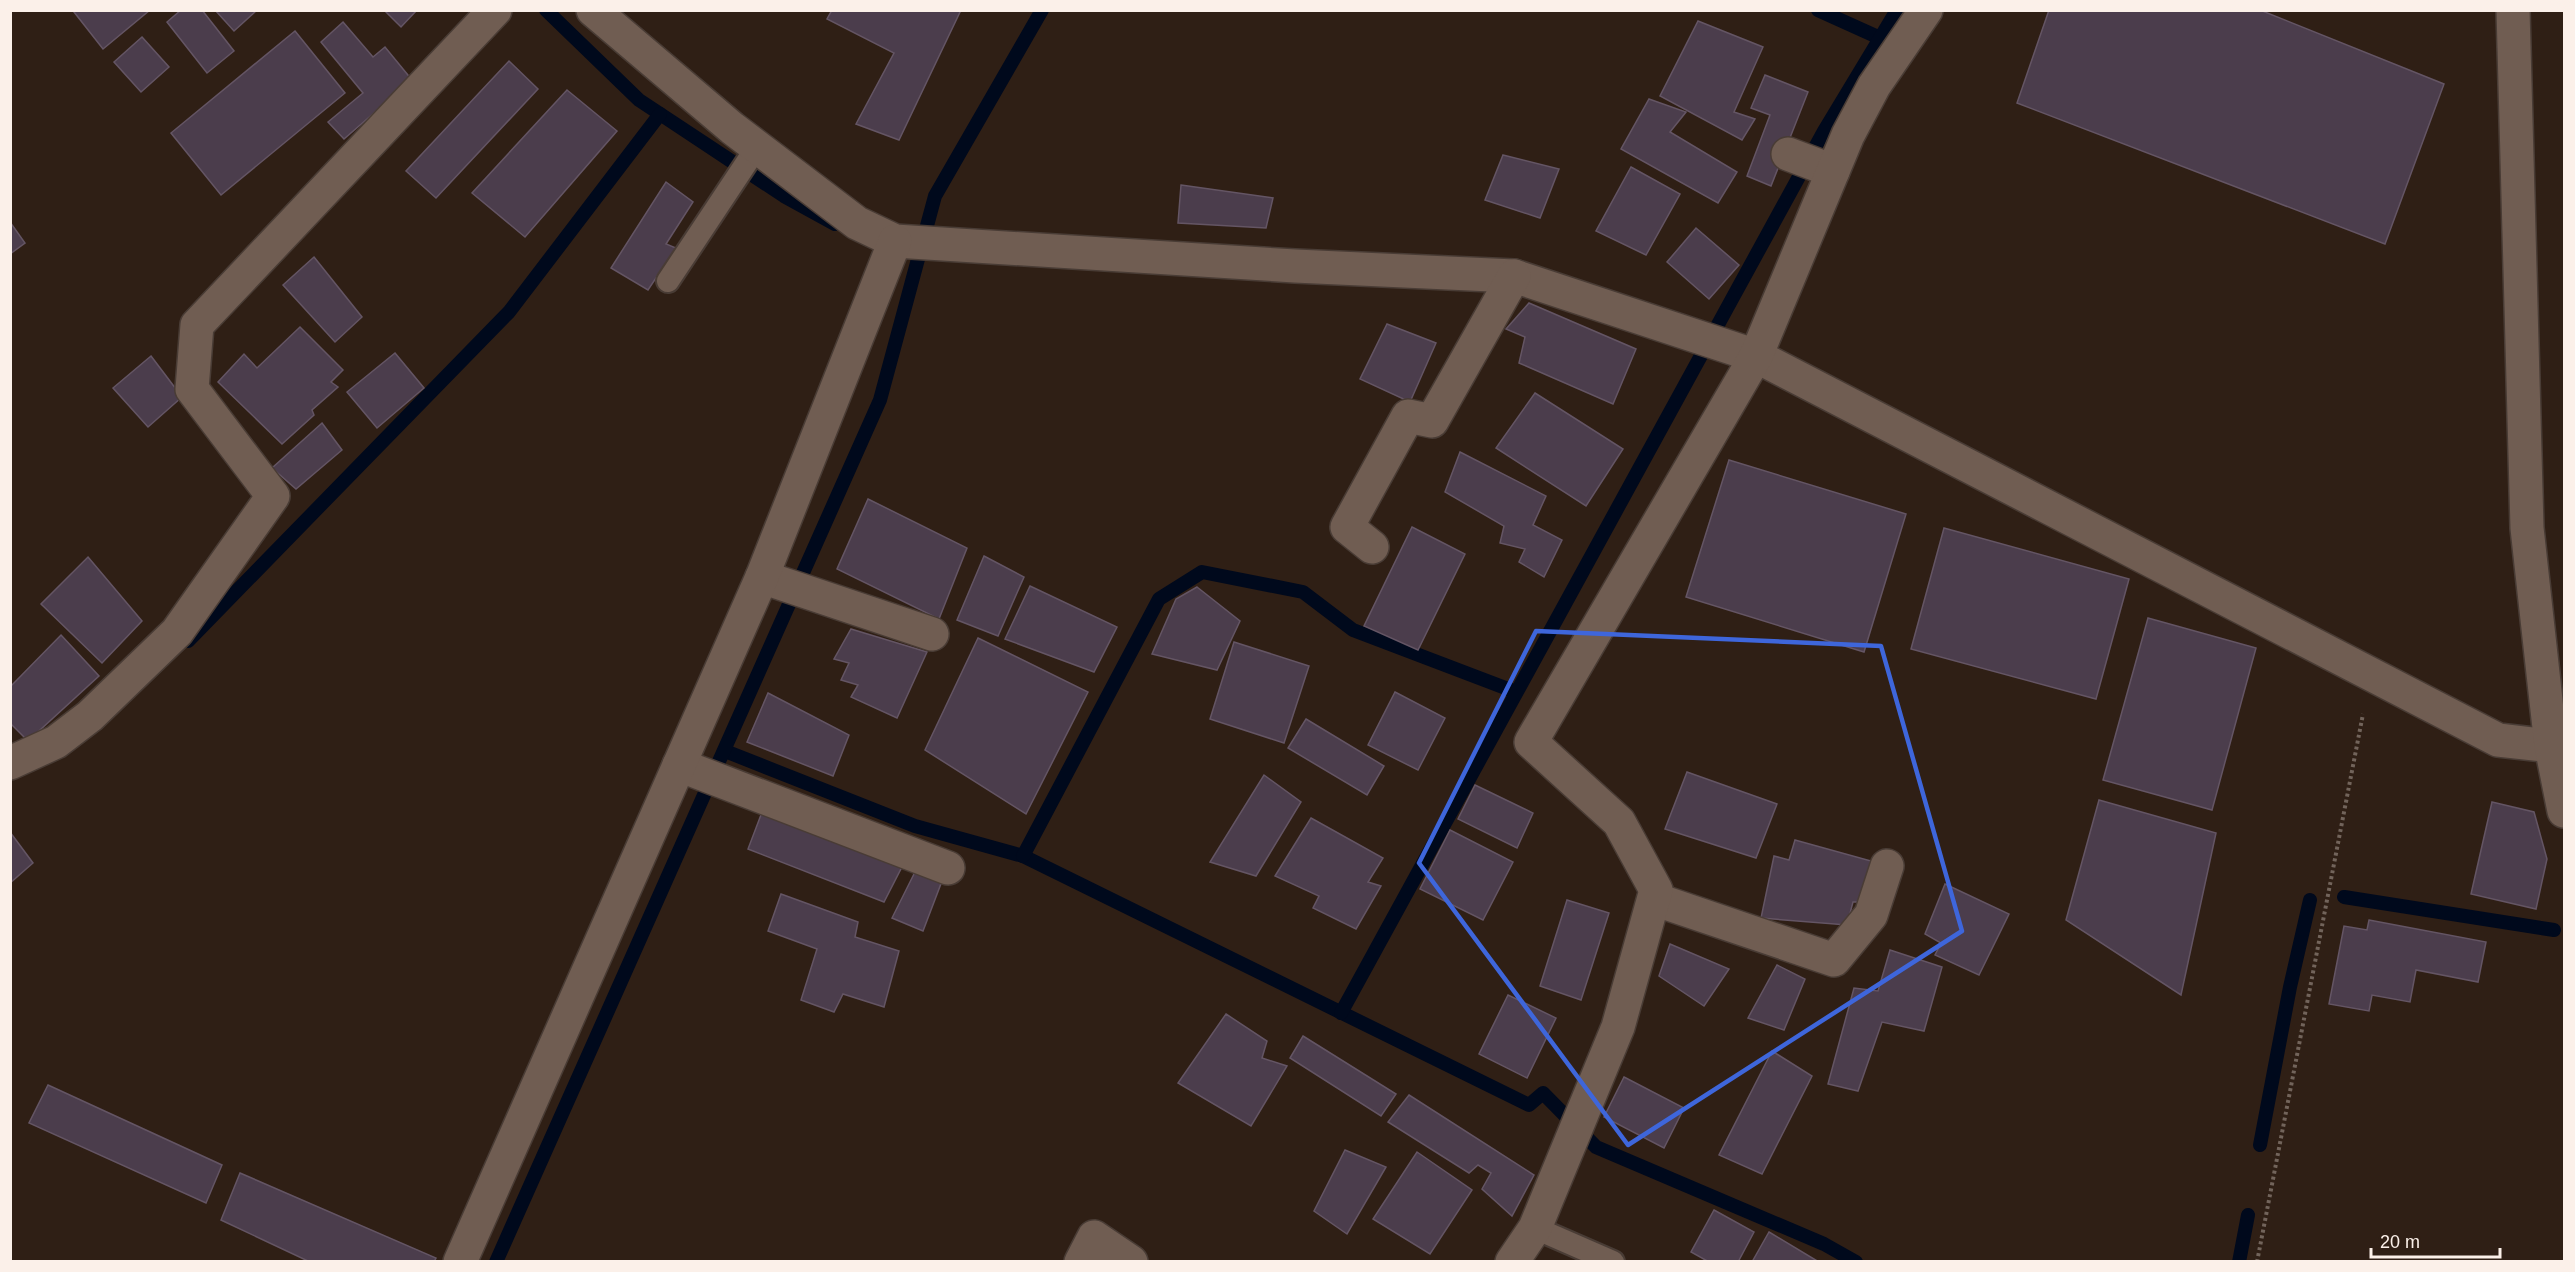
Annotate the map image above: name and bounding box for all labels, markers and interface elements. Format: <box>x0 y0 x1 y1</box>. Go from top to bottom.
scale bar <box>2371 1221 2500 1259</box>
text: 20 m <box>2380 1232 2420 1252</box>

